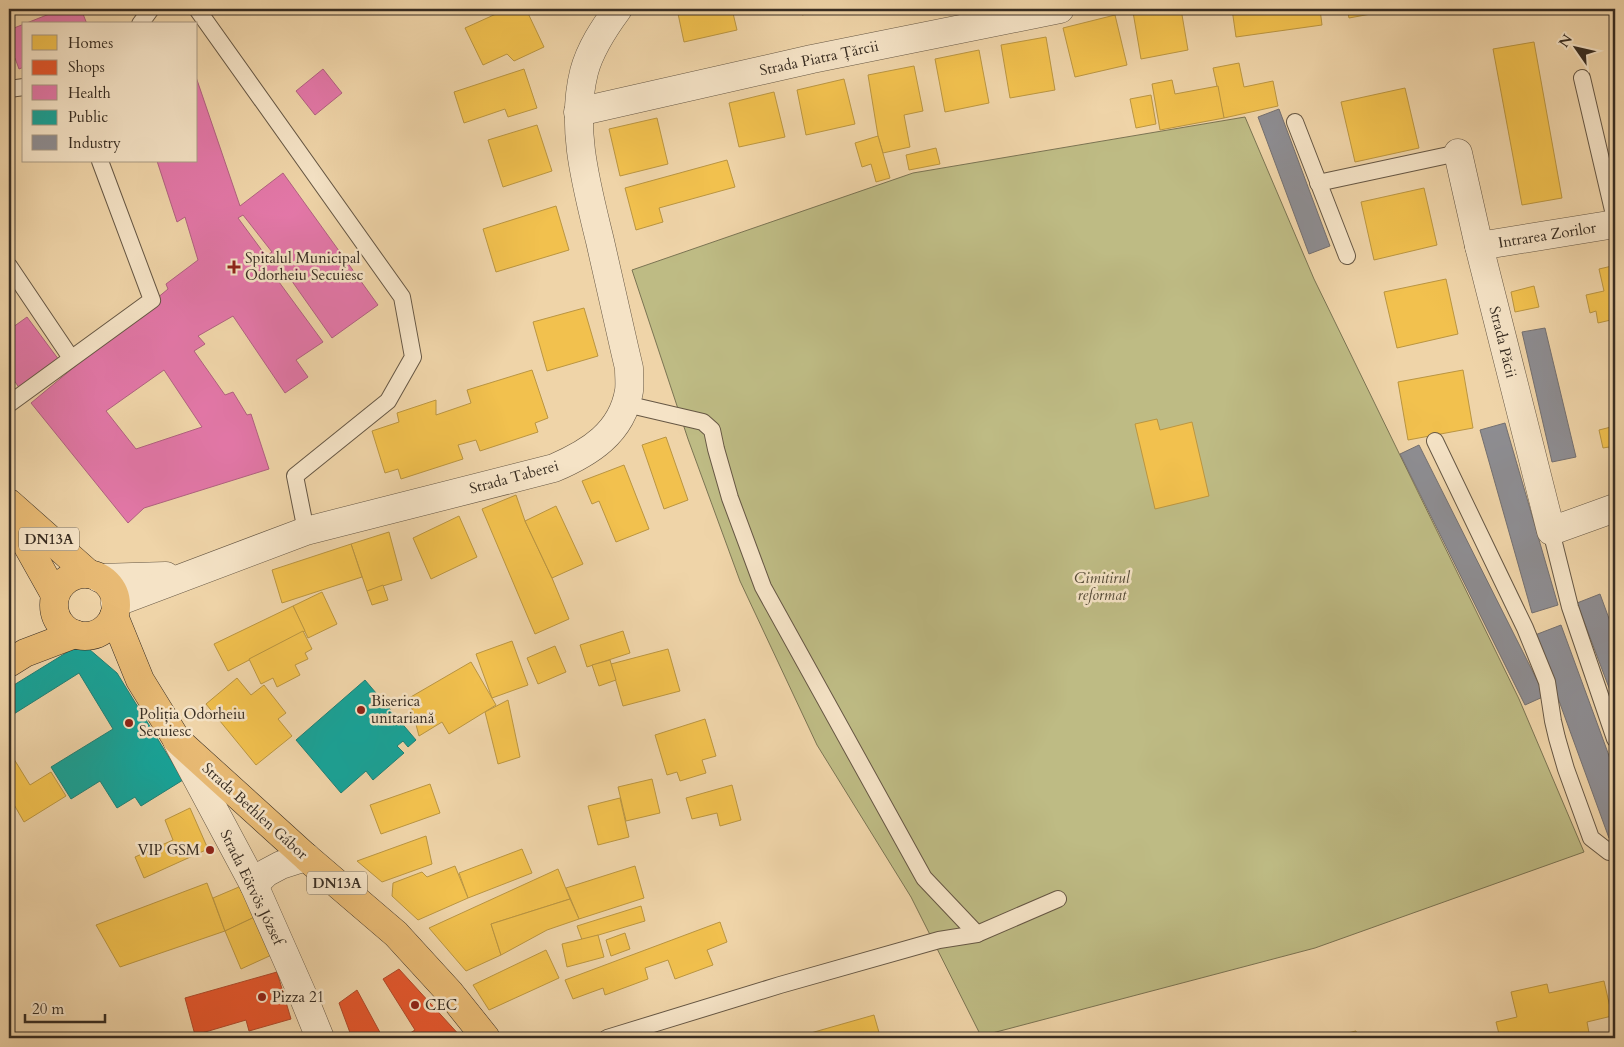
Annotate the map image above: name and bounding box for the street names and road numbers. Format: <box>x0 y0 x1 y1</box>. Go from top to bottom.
street label: Strada Piatra Țărcii <box>758 36 880 80</box>
street label: Intrarea Zorilor <box>1497 217 1598 253</box>
street label: Strada Păcii <box>1484 304 1522 380</box>
street label: Strada Taberei <box>467 455 561 499</box>
road number: DN13A <box>19 528 79 550</box>
street label: Strada Bethlen Gábor <box>198 758 313 864</box>
street label: Strada Eötvös József <box>215 826 290 950</box>
road number: DN13A <box>307 871 367 894</box>

